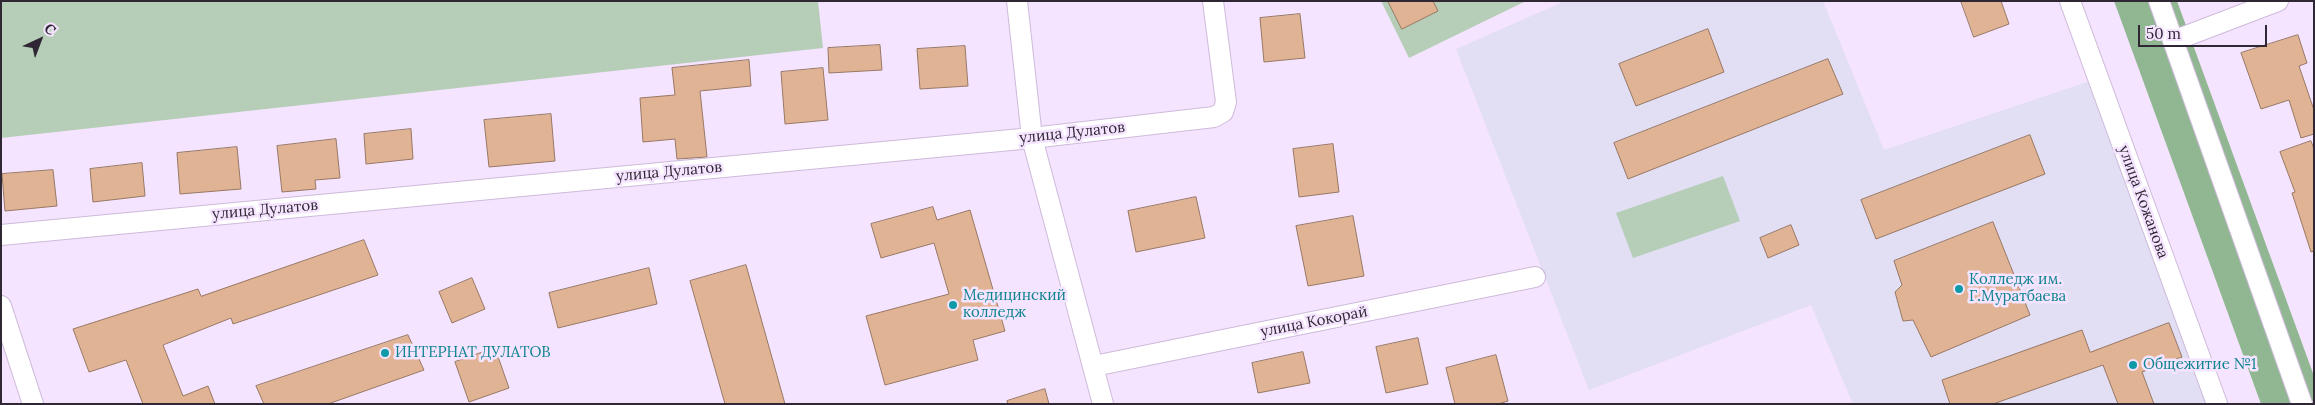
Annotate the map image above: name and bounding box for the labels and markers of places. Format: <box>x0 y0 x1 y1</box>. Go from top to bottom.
place label: Колледж им. Г.Муратбаева <box>1969 271 2066 306</box>
marker: Колледж им. Г.Муратбаева <box>1953 283 1965 295</box>
place label: Медицинский колледж <box>963 287 1066 322</box>
marker: Медицинский колледж <box>947 299 959 311</box>
place label: ИНТЕРНАТ ДУЛАТОВ <box>395 344 551 362</box>
marker: ИНТЕРНАТ ДУЛАТОВ <box>379 347 391 359</box>
place label: Общежитие №1 <box>2143 356 2257 374</box>
marker: Общежитие №1 <box>2127 359 2139 371</box>

